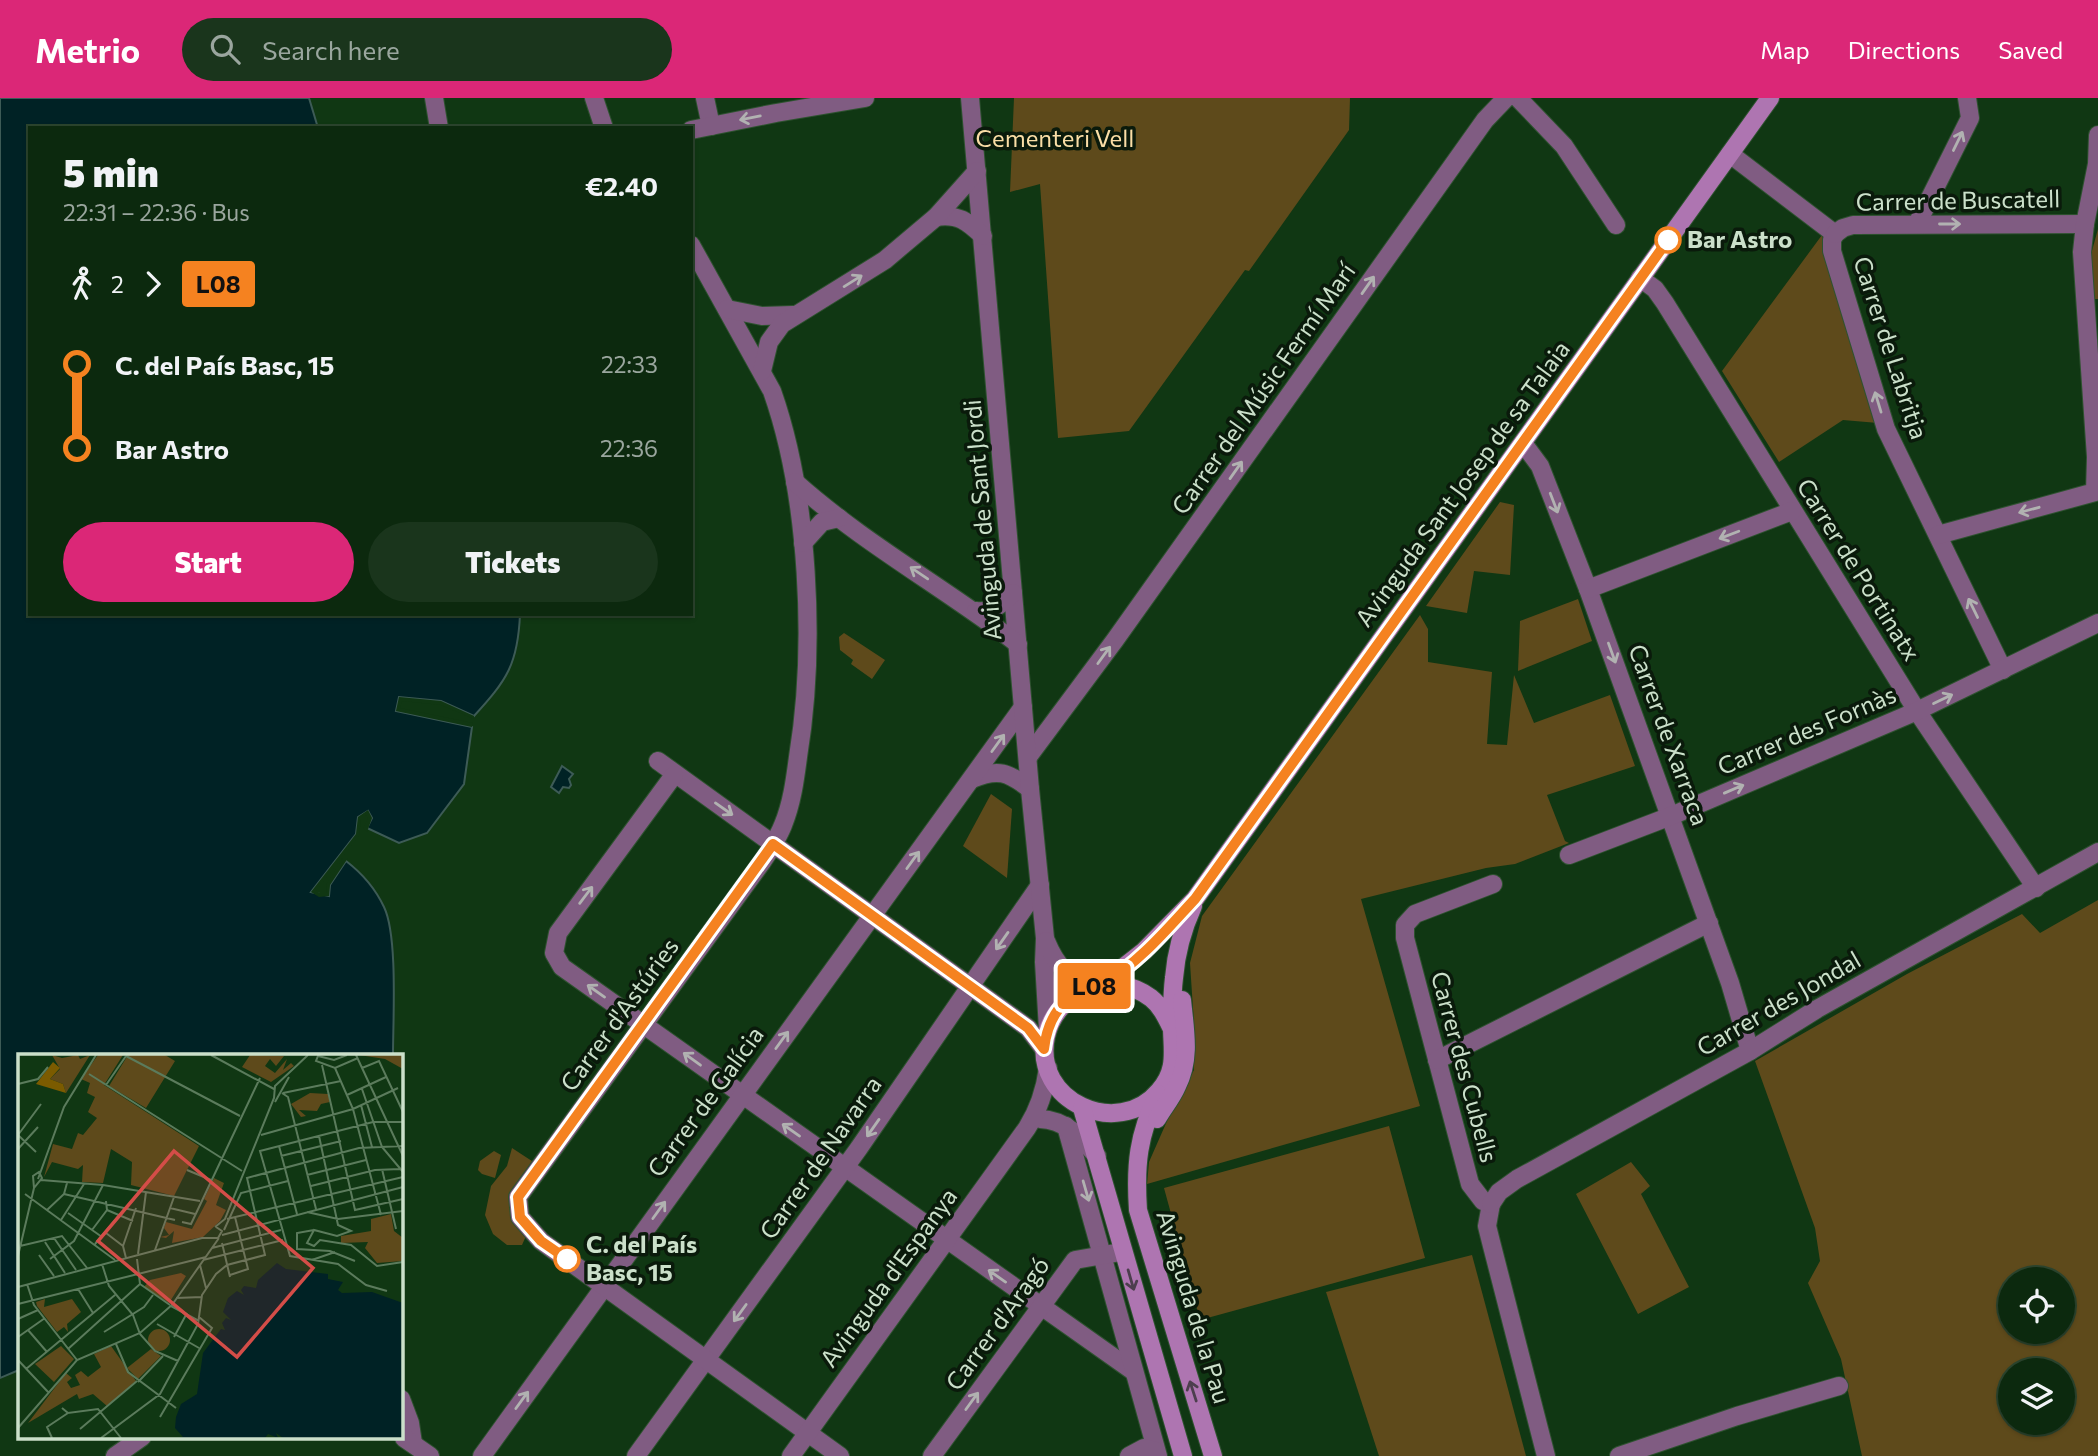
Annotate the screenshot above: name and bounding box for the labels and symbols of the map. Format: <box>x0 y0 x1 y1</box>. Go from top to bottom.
one-way arrow <box>739 112 761 125</box>
park label: Cementeri Vell <box>976 123 1134 152</box>
one-way arrow <box>1952 131 1965 152</box>
street label: Carrer de Buscatell <box>1855 183 2060 216</box>
one-way arrow <box>1938 217 1961 230</box>
place label: Bar Astro <box>1687 224 1792 253</box>
marker: Bar Astro <box>1655 227 1681 253</box>
street label: Carrer de Labritja <box>1848 252 1935 443</box>
street label: Carrer del Músic Fermí Marí <box>1165 256 1361 519</box>
one-way arrow <box>842 274 862 288</box>
one-way arrow <box>1361 276 1375 295</box>
street label: Avinguda Sant Josep de sa Talaia <box>1348 335 1575 632</box>
one-way arrow <box>1870 391 1883 413</box>
street label: Avinguda de Sant Jordi <box>957 398 1006 642</box>
one-way arrow <box>1229 461 1243 480</box>
street label: Carrer de Portinatx <box>1792 473 1927 666</box>
one-way arrow <box>1549 492 1562 514</box>
one-way arrow <box>2019 505 2041 518</box>
one-way arrow <box>1718 530 1740 543</box>
one-way arrow <box>910 565 929 580</box>
one-way arrow <box>1966 598 1979 619</box>
street label: Carrer de Xarraca <box>1623 640 1716 829</box>
one-way arrow <box>1607 641 1619 663</box>
one-way arrow <box>1097 646 1111 665</box>
street label: Carrer des Fornàs <box>1713 679 1900 780</box>
one-way arrow <box>1932 691 1953 705</box>
one-way arrow <box>990 734 1005 753</box>
one-way arrow <box>1723 782 1744 795</box>
one-way arrow <box>714 802 733 816</box>
one-way arrow <box>906 851 920 870</box>
one-way arrow <box>579 886 593 905</box>
one-way arrow <box>995 931 1009 950</box>
street label: Carrer d'Astúries <box>554 932 684 1096</box>
street label: Carrer des Jondal <box>1691 944 1865 1061</box>
line badge: L08 <box>1054 963 1134 1009</box>
street label: Carrer des Cubells <box>1426 968 1505 1165</box>
one-way arrow <box>587 984 606 998</box>
street label: Carrer de Galícia <box>641 1020 769 1182</box>
one-way arrow <box>775 1031 789 1050</box>
one-way arrow <box>683 1052 702 1067</box>
inset map <box>18 1054 402 1438</box>
street label: Carrer de Navarra <box>753 1070 887 1244</box>
one-way arrow <box>866 1118 880 1138</box>
one-way arrow <box>782 1123 801 1137</box>
one-way arrow <box>1080 1180 1093 1202</box>
street label: Avinguda d'Espanya <box>813 1182 962 1372</box>
one-way arrow <box>651 1201 666 1220</box>
street label: Avinguda de la Pau <box>1151 1206 1238 1407</box>
place label: C. del País Basc, 15 <box>586 1229 697 1286</box>
marker: C. del País Basc, 15 <box>554 1246 580 1272</box>
street label: Carrer d'Aragó <box>939 1251 1055 1395</box>
one-way arrow <box>1125 1268 1138 1290</box>
one-way arrow <box>988 1269 1007 1283</box>
one-way arrow <box>733 1304 748 1323</box>
one-way arrow <box>1186 1380 1199 1402</box>
one-way arrow <box>514 1391 529 1410</box>
one-way arrow <box>965 1392 979 1411</box>

